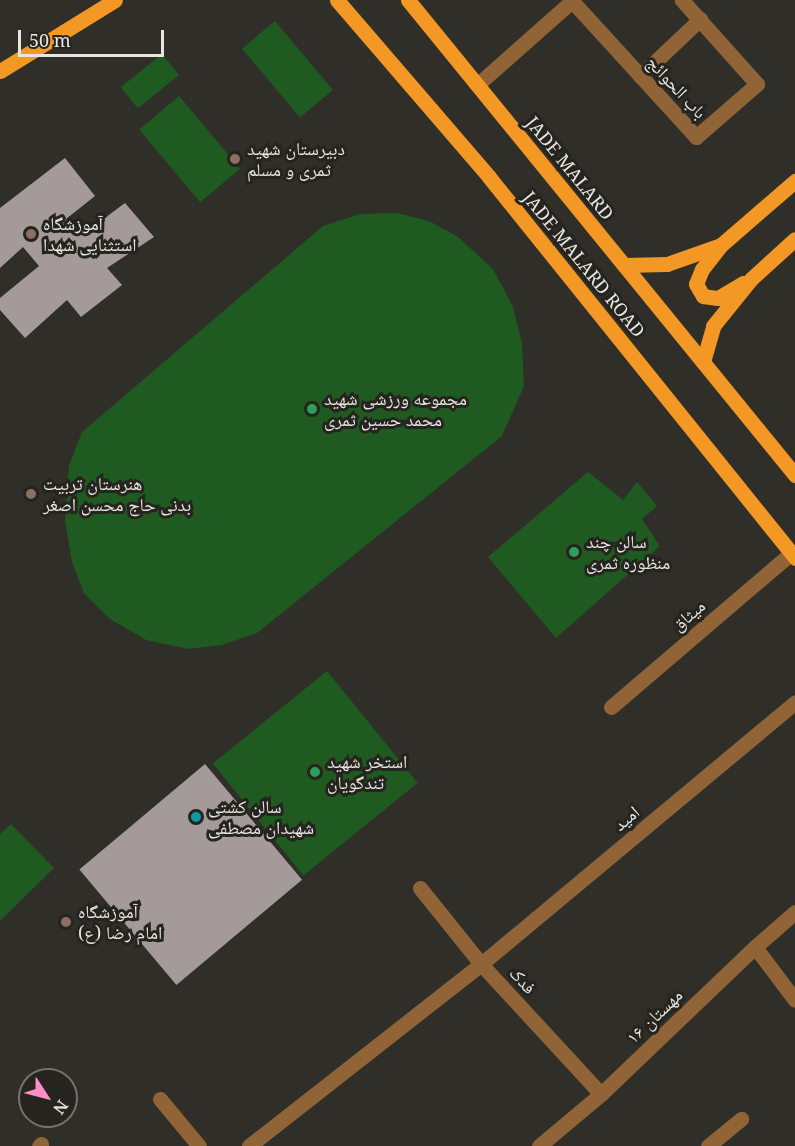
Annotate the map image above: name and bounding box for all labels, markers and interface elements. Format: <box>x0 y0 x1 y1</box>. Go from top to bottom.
scale bar <box>21 18 166 56</box>
text: 50 m <box>29 28 71 52</box>
street label: باب الحوائج <box>643 51 711 123</box>
street label: JADE MALARD <box>522 112 618 224</box>
place label: دبیرستان شهید ثمری و مسلم <box>247 138 345 180</box>
marker: دبیرستان شهید ثمری و مسلم <box>228 152 242 166</box>
street label: JADE MALARD ROAD <box>519 187 649 341</box>
place label: آموزشگاه استثنایی شهدا <box>43 213 137 256</box>
marker: آموزشگاه استثنایی شهدا <box>24 227 38 241</box>
place label: مجموعه ورزشی شهید محمد حسین ثمری <box>324 388 467 430</box>
marker: مجموعه ورزشی شهید محمد حسین ثمری <box>305 402 319 416</box>
place label: هنرستان تربیت بدنی حاج محسن اصغر <box>43 473 191 516</box>
marker: هنرستان تربیت بدنی حاج محسن اصغر <box>24 487 38 501</box>
place label: سالن چند منظوره ثمری <box>586 531 670 574</box>
marker: سالن چند منظوره ثمری <box>567 545 581 559</box>
street label: میثاق <box>667 595 709 635</box>
place label: استخر شهید تندگویان <box>327 751 407 794</box>
marker: استخر شهید تندگویان <box>308 765 322 779</box>
place label: سالن کشتی شهیدان مصطفی <box>208 796 314 838</box>
street label: امید <box>609 801 643 835</box>
marker: سالن کشتی شهیدان مصطفی <box>189 810 203 824</box>
place label: آموزشگاه امام رضا (ع) <box>78 901 162 944</box>
marker: آموزشگاه امام رضا (ع) <box>59 915 73 929</box>
street label: فدک <box>505 962 541 998</box>
street label: مهستان ۱۶ <box>622 984 686 1048</box>
north arrow <box>18 1068 78 1128</box>
text: N <box>48 1096 74 1119</box>

